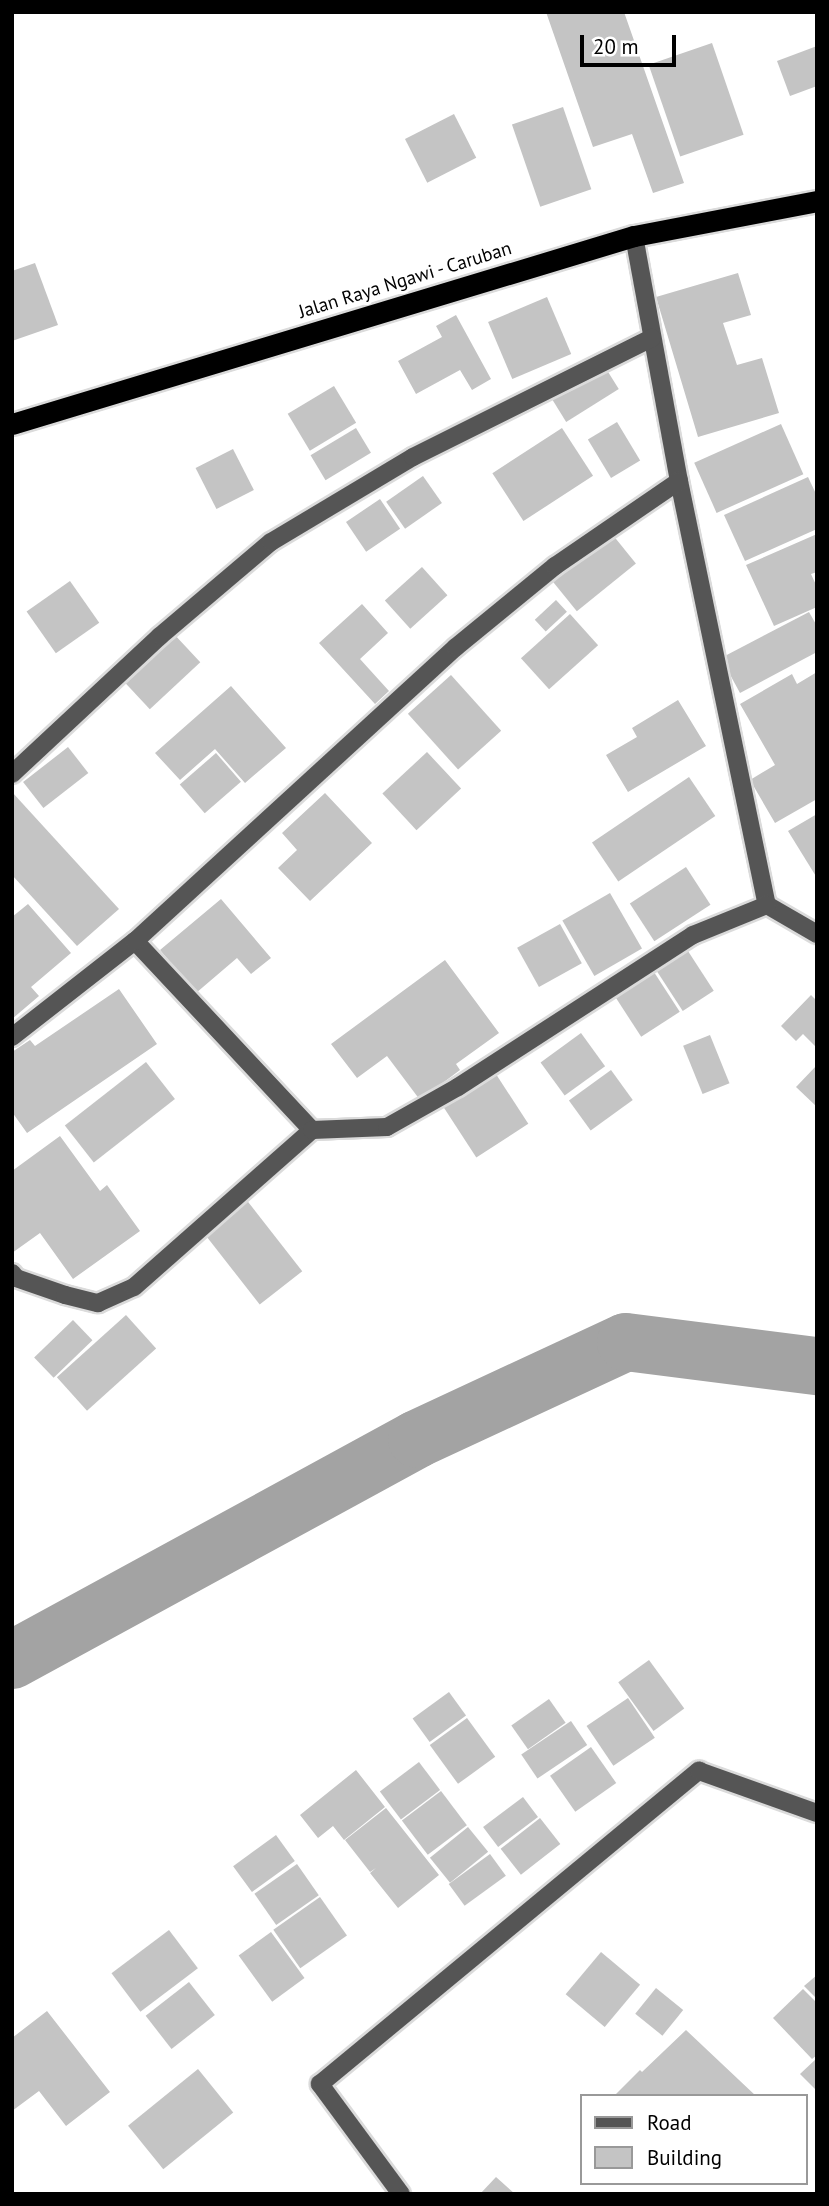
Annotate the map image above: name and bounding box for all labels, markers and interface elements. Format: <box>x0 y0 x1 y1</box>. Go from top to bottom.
scale bar <box>584 21 680 65</box>
text: 20 m <box>593 33 639 60</box>
street label: Jalan Raya Ngawi - Caruban <box>294 236 516 324</box>
legend <box>580 2094 808 2185</box>
text: Road <box>647 2109 691 2136</box>
text: Building <box>647 2144 722 2171</box>

